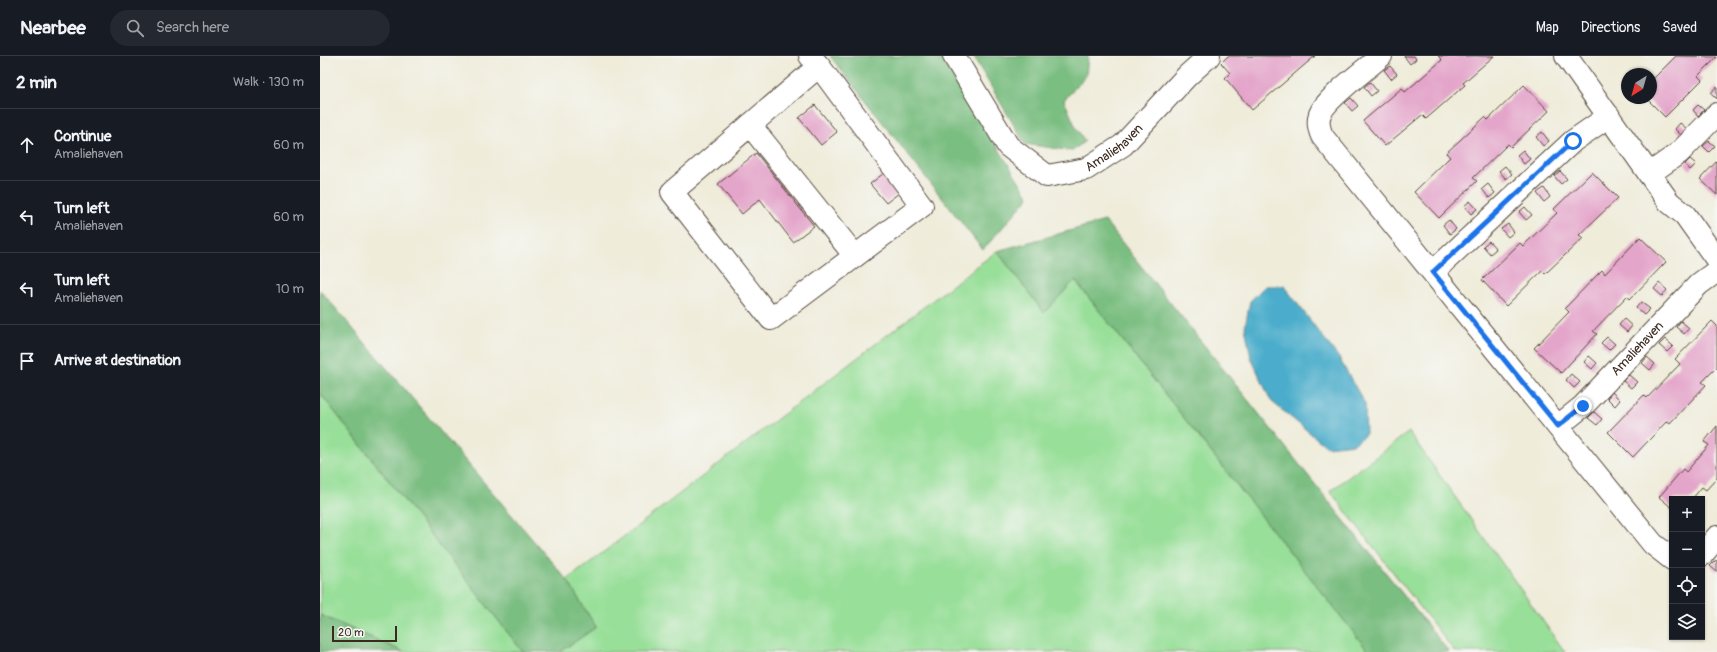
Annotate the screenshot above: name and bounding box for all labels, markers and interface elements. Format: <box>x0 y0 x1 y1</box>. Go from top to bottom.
search box <box>110 10 390 46</box>
text: Nearbee <box>20 16 86 40</box>
icon: search <box>124 17 146 39</box>
text: Search here <box>156 18 229 37</box>
text: Map <box>1536 19 1559 36</box>
text: Directions <box>1581 19 1640 36</box>
text: Saved <box>1662 19 1697 36</box>
north arrow <box>1621 68 1657 104</box>
text: 2 min <box>16 72 57 93</box>
text: Walk · 130 m <box>233 74 304 90</box>
street label: Amaliehaven <box>1082 121 1146 175</box>
text: Continue <box>54 127 112 146</box>
route start <box>1564 132 1582 150</box>
icon: ahead <box>16 134 38 156</box>
text: 60 m <box>273 137 304 153</box>
text: Amaliehaven <box>54 146 123 162</box>
text: Turn left <box>54 199 110 218</box>
icon: left <box>16 206 38 228</box>
text: 60 m <box>273 209 304 225</box>
text: Amaliehaven <box>54 218 123 234</box>
text: Turn left <box>54 271 110 290</box>
icon: left <box>16 278 38 300</box>
text: 10 m <box>276 281 304 297</box>
text: Amaliehaven <box>54 290 123 306</box>
street label: Amaliehaven <box>1608 318 1667 379</box>
icon: arrive <box>16 350 38 372</box>
text: Arrive at destination <box>54 351 181 370</box>
route end <box>1574 397 1592 415</box>
map controls <box>1669 496 1705 640</box>
button: + <box>1669 496 1705 532</box>
button: − <box>1669 532 1705 568</box>
button: locate <box>1669 568 1705 604</box>
button: layers <box>1669 604 1705 640</box>
scale bar <box>332 624 397 643</box>
text: 20 m <box>338 626 364 639</box>

